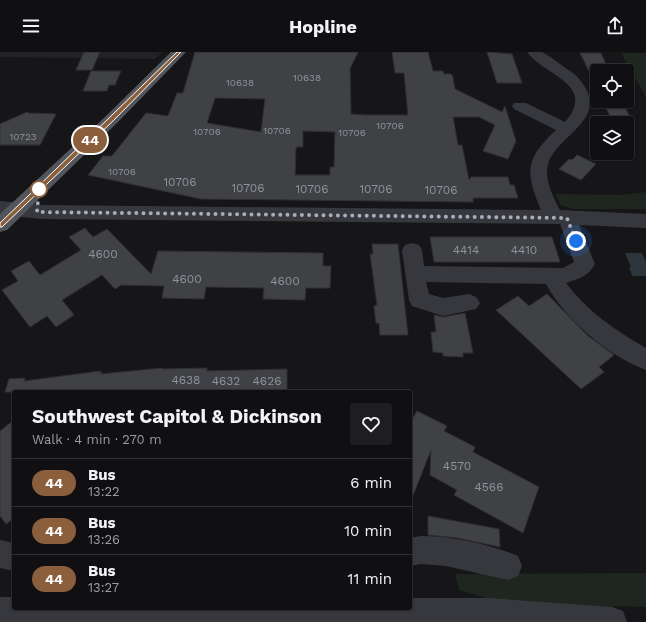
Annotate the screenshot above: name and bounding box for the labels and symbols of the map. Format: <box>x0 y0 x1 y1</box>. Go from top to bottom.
house number: 10638 <box>293 72 321 83</box>
house number: 10638 <box>226 77 254 88</box>
house number: 10706 <box>376 120 404 131</box>
house number: 10706 <box>263 125 291 136</box>
house number: 10706 <box>193 126 221 137</box>
line badge: 44 <box>72 127 108 153</box>
house number: 10706 <box>338 127 366 138</box>
house number: 10723 <box>9 131 37 142</box>
house number: 10706 <box>108 166 136 177</box>
house number: 10706 <box>163 175 197 189</box>
unlabelled marker <box>30 180 48 198</box>
house number: 10706 <box>231 181 265 195</box>
house number: 10706 <box>295 182 329 196</box>
house number: 10706 <box>359 182 393 196</box>
house number: 10706 <box>424 183 458 197</box>
your location <box>566 231 586 251</box>
house number: 4414 <box>453 243 479 257</box>
house number: 4410 <box>511 243 537 257</box>
house number: 4600 <box>88 247 118 261</box>
house number: 4600 <box>172 272 202 286</box>
house number: 4600 <box>270 274 300 288</box>
house number: 4638 <box>171 373 201 387</box>
house number: 4632 <box>212 374 240 388</box>
house number: 4626 <box>253 374 281 388</box>
house number: 4570 <box>443 459 471 473</box>
house number: 4566 <box>475 480 503 494</box>

